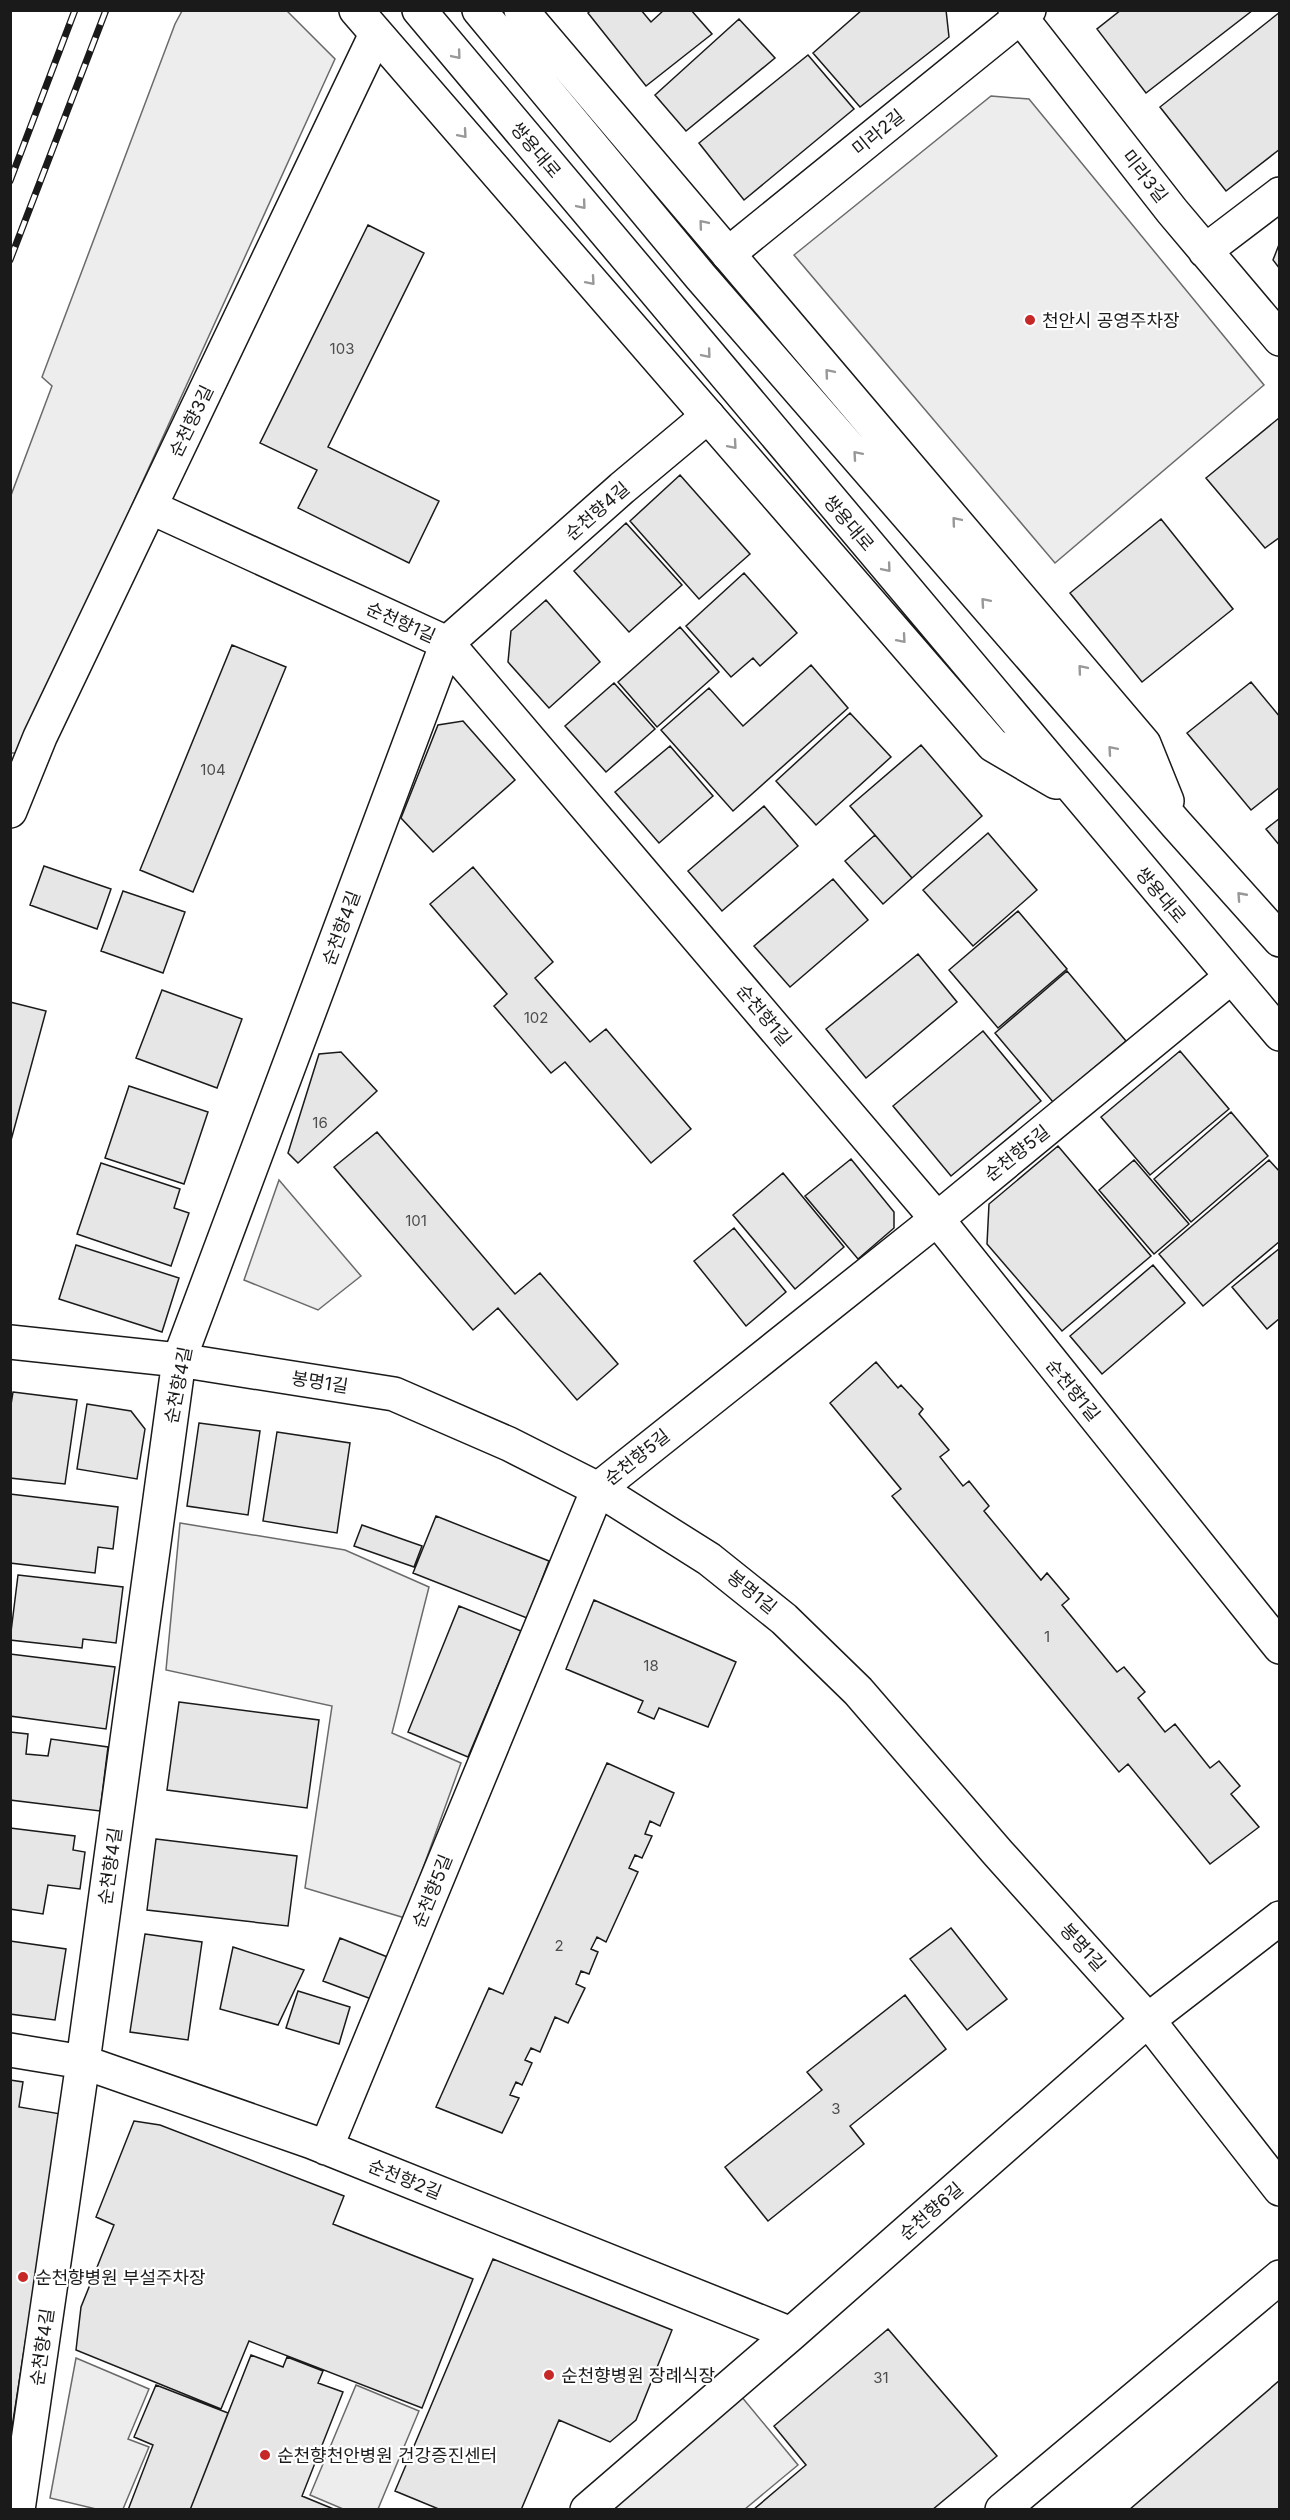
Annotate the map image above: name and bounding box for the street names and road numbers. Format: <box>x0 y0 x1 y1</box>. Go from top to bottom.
street label: 미라2길 <box>848 105 908 159</box>
street label: 쌍용대로 <box>507 118 565 182</box>
street label: 미라3길 <box>1118 146 1172 206</box>
street label: 순천향3길 <box>165 382 217 460</box>
street label: 순천향4길 <box>561 478 633 544</box>
street label: 쌍용대로 <box>820 491 878 555</box>
street label: 순천향1길 <box>363 597 439 647</box>
street label: 쌍용대로 <box>1132 863 1190 927</box>
street label: 순천향4길 <box>318 888 364 968</box>
street label: 순천향1길 <box>732 980 796 1050</box>
street label: 순천향5길 <box>980 1121 1054 1185</box>
street label: 순천향4길 <box>160 1345 196 1425</box>
street label: 순천향1길 <box>1042 1355 1104 1425</box>
street label: 봉명1길 <box>290 1367 350 1397</box>
street label: 순천향5길 <box>600 1425 674 1489</box>
street label: 봉명1길 <box>723 1566 781 1618</box>
street label: 순천향4길 <box>94 1826 126 1906</box>
street label: 순천향5길 <box>408 1851 456 1931</box>
street label: 봉명1길 <box>1056 1919 1110 1975</box>
street label: 순천향2길 <box>365 2155 445 2203</box>
street label: 순천향6길 <box>895 2178 967 2244</box>
street label: 순천향4길 <box>26 2307 58 2387</box>

